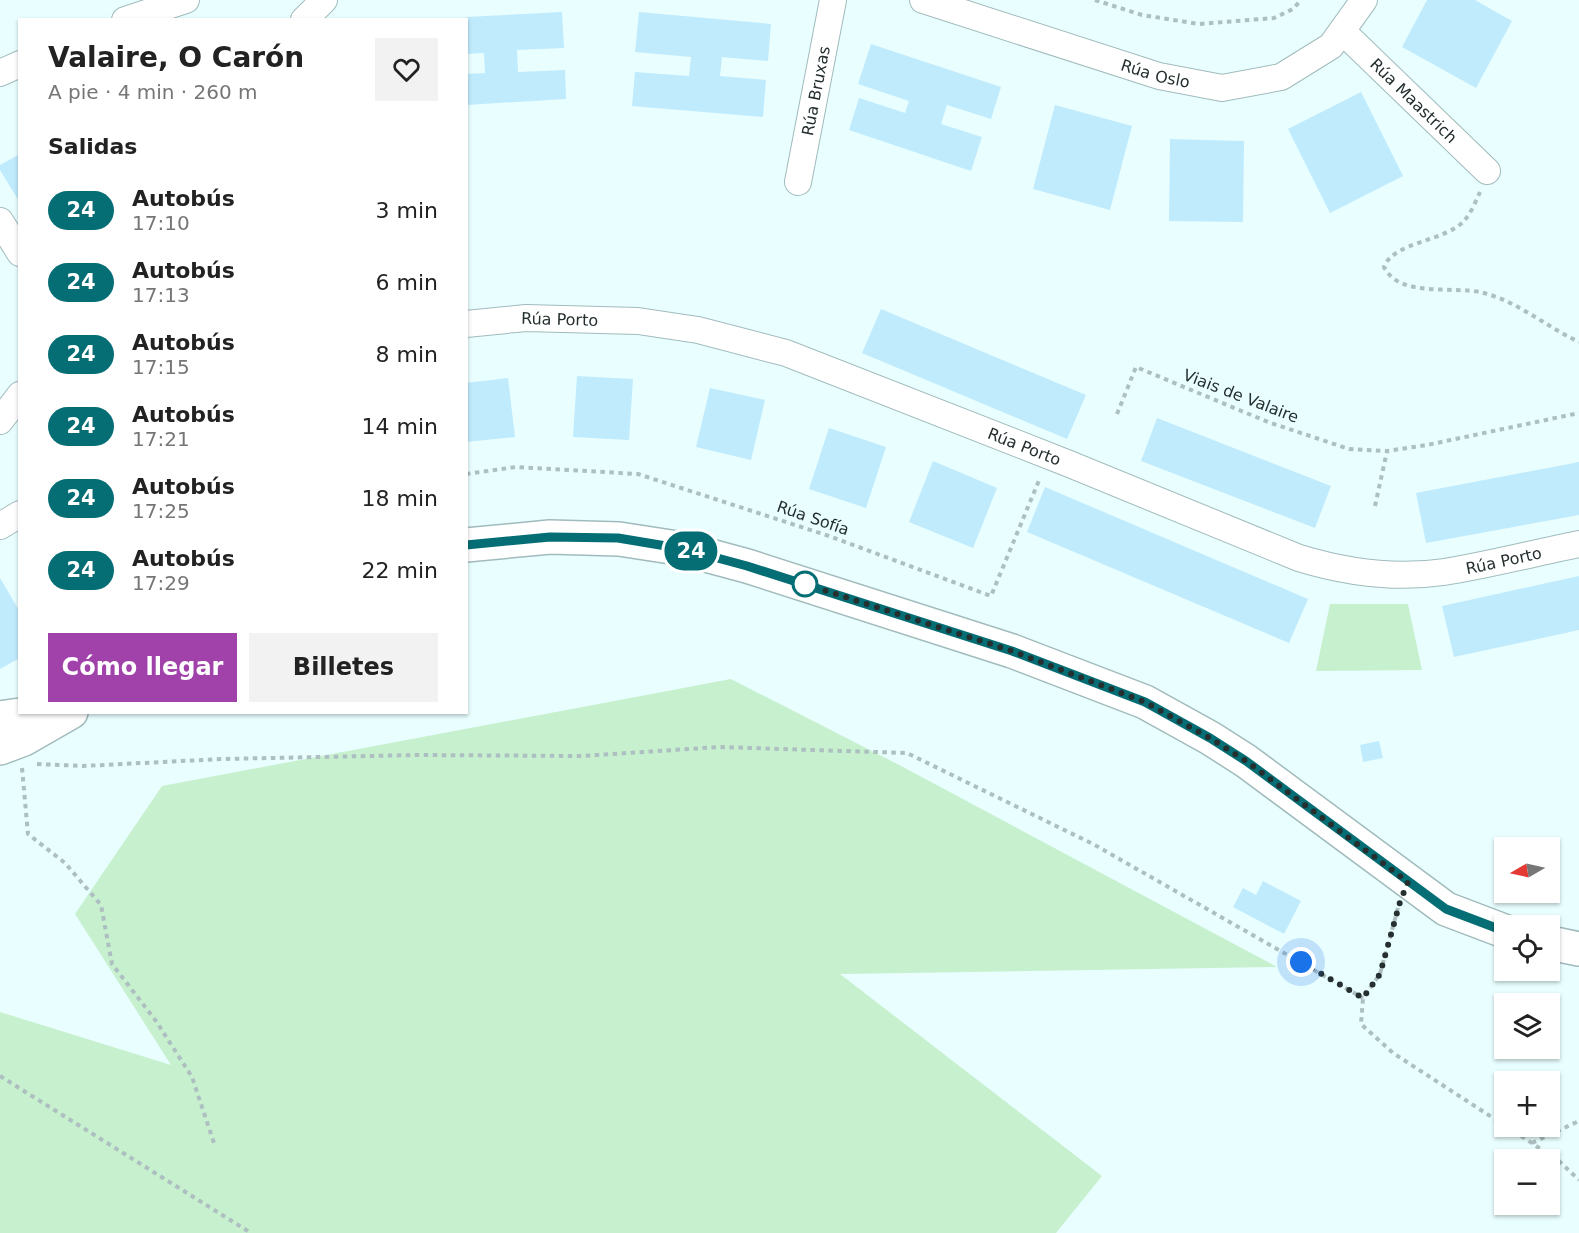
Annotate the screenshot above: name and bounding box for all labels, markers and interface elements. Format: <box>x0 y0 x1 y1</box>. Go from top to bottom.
button: heart <box>375 38 438 101</box>
text: Valaire, O Carón <box>48 41 304 74</box>
street label: Rúa Bruxas <box>798 44 833 137</box>
street label: Rúa Maastrich <box>1367 54 1461 147</box>
street label: Rúa Oslo <box>1119 55 1192 91</box>
text: A pie · 4 min · 260 m <box>48 80 258 104</box>
text: Salidas <box>48 134 137 159</box>
text: Autobús <box>132 186 235 211</box>
text: 24 <box>66 198 96 222</box>
text: 3 min <box>376 198 438 223</box>
text: 17:10 <box>132 211 190 235</box>
text: Autobús <box>132 258 235 283</box>
text: 24 <box>66 270 96 294</box>
text: 6 min <box>376 270 438 295</box>
text: 17:13 <box>132 283 190 307</box>
street label: Rúa Porto <box>521 308 598 329</box>
text: Autobús <box>132 330 235 355</box>
text: 24 <box>66 342 96 366</box>
text: 8 min <box>376 342 438 367</box>
text: 17:15 <box>132 355 190 379</box>
street label: Viais de Valaire <box>1181 365 1301 427</box>
text: Autobús <box>132 402 235 427</box>
text: 24 <box>66 414 96 438</box>
text: 14 min <box>362 414 438 439</box>
street label: Rúa Porto <box>985 423 1064 469</box>
text: 17:21 <box>132 427 190 451</box>
text: Autobús <box>132 474 235 499</box>
text: 24 <box>66 486 96 510</box>
text: 18 min <box>362 486 438 511</box>
street label: Rúa Sofía <box>774 497 852 539</box>
text: 17:25 <box>132 499 190 523</box>
line badge: 24 <box>664 532 718 570</box>
text: 24 <box>676 539 706 563</box>
street label: Rúa Porto <box>1464 543 1543 578</box>
text: Autobús <box>132 546 235 571</box>
text: 24 <box>66 558 96 582</box>
text: 22 min <box>362 558 438 583</box>
text: 17:29 <box>132 571 190 595</box>
unlabelled marker <box>792 571 818 597</box>
button: Cómo llegar <box>48 633 237 702</box>
button: Billetes <box>249 633 438 702</box>
north arrow <box>1494 837 1560 903</box>
map controls <box>1494 837 1560 1215</box>
button: locate <box>1494 915 1560 981</box>
your location <box>1286 947 1316 977</box>
button: layers <box>1494 993 1560 1059</box>
button: + <box>1494 1071 1560 1137</box>
button: − <box>1494 1149 1560 1215</box>

